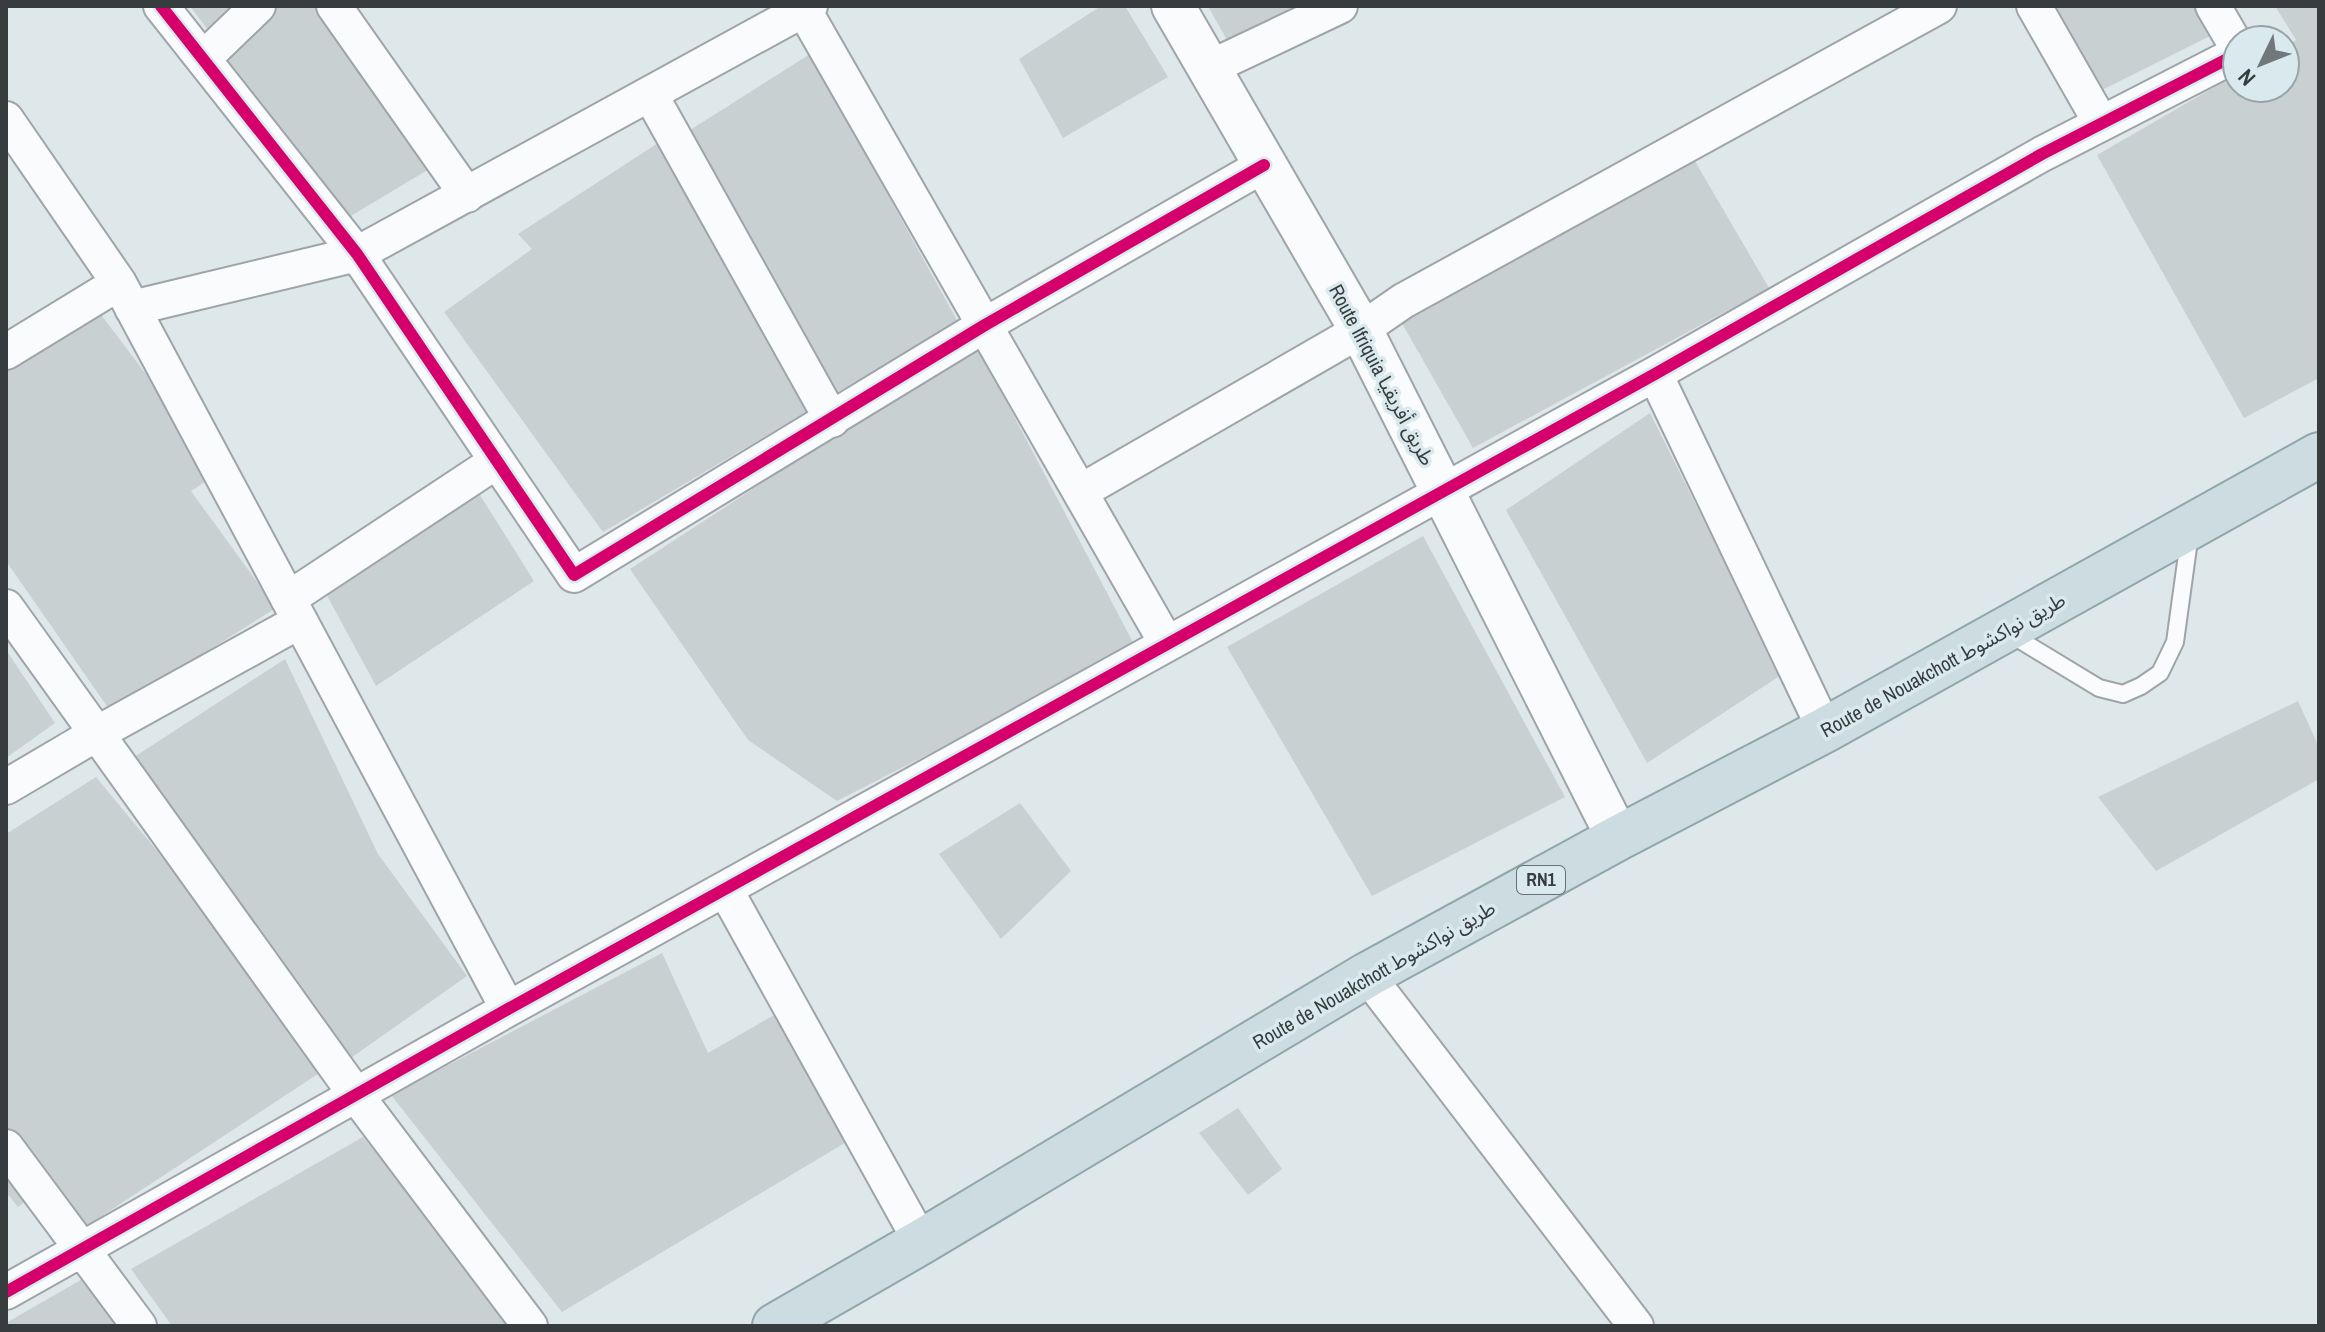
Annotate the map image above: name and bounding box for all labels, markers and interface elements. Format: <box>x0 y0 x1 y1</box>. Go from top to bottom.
north arrow <box>2221 24 2301 104</box>
text: N <box>2231 63 2262 93</box>
street label: Route Ifriquia طريق أفريقيا <box>1323 279 1442 470</box>
street label: Route de Nouakchott طريق نواكشوط <box>1815 586 2070 743</box>
road number: RN1 <box>1517 866 1565 894</box>
street label: Route de Nouakchott طريق نواكشوط <box>1247 894 1500 1055</box>

